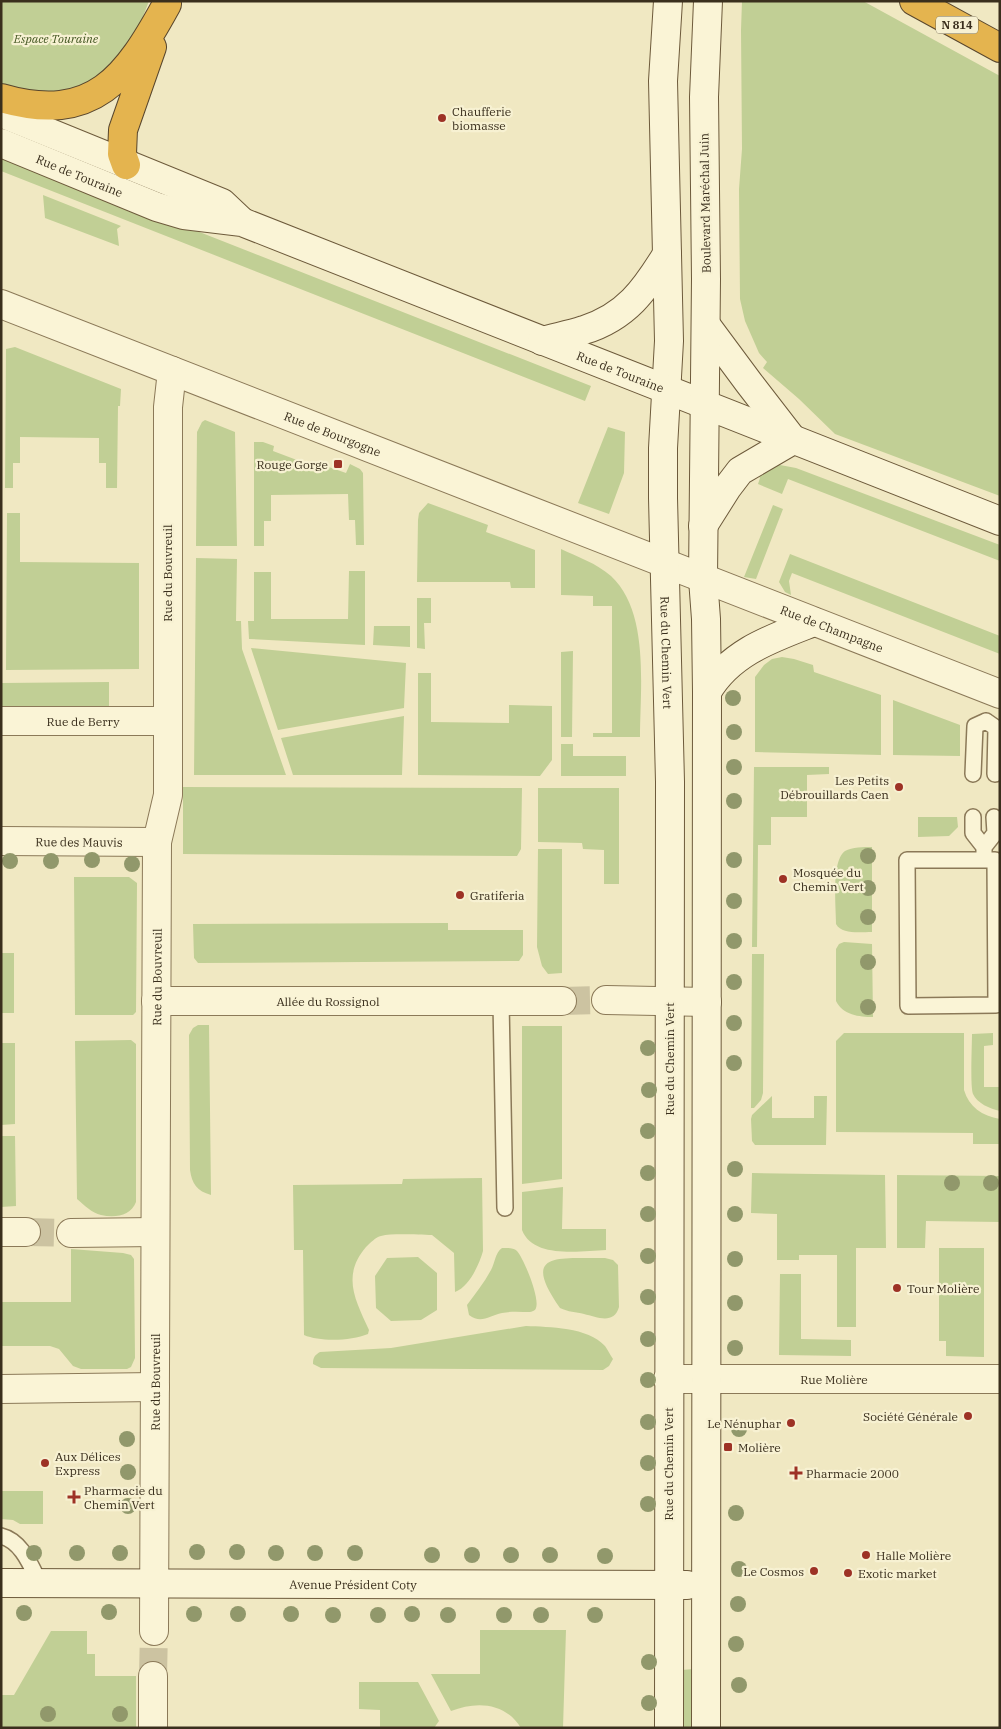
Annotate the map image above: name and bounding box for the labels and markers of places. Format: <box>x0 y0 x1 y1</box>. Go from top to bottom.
place label: Chaufferie biomasse <box>452 104 511 133</box>
marker: Chaufferie biomasse <box>436 112 448 124</box>
place label: Rouge Gorge <box>257 457 328 472</box>
marker: Rouge Gorge <box>332 458 344 470</box>
place label: Les Petits Débrouillards Caen <box>780 773 889 802</box>
marker: Les Petits Débrouillards Caen <box>893 781 905 793</box>
place label: Mosquée du Chemin Vert <box>793 865 864 894</box>
marker: Mosquée du Chemin Vert <box>777 873 789 885</box>
place label: Gratiferia <box>470 888 525 903</box>
marker: Gratiferia <box>454 889 466 901</box>
place label: Tour Molière <box>907 1281 979 1296</box>
marker: Tour Molière <box>891 1282 903 1294</box>
place label: Société Générale <box>863 1409 958 1424</box>
marker: Société Générale <box>962 1410 974 1422</box>
place label: Le Nénuphar <box>707 1416 782 1431</box>
marker: Le Nénuphar <box>785 1417 797 1429</box>
place label: Molière <box>738 1440 781 1455</box>
marker: Molière <box>722 1441 734 1453</box>
place label: Aux Délices Express <box>55 1449 121 1478</box>
marker: Aux Délices Express <box>39 1457 51 1469</box>
place label: Pharmacie 2000 <box>806 1466 899 1481</box>
marker: Pharmacie 2000 <box>790 1467 802 1479</box>
place label: Pharmacie du Chemin Vert <box>84 1483 163 1512</box>
marker: Pharmacie du Chemin Vert <box>68 1491 80 1503</box>
place label: Halle Molière <box>876 1548 951 1563</box>
marker: Halle Molière <box>860 1549 872 1561</box>
place label: Le Cosmos <box>743 1564 804 1579</box>
marker: Le Cosmos <box>808 1565 820 1577</box>
place label: Exotic market <box>858 1566 937 1581</box>
marker: Exotic market <box>842 1567 854 1579</box>

